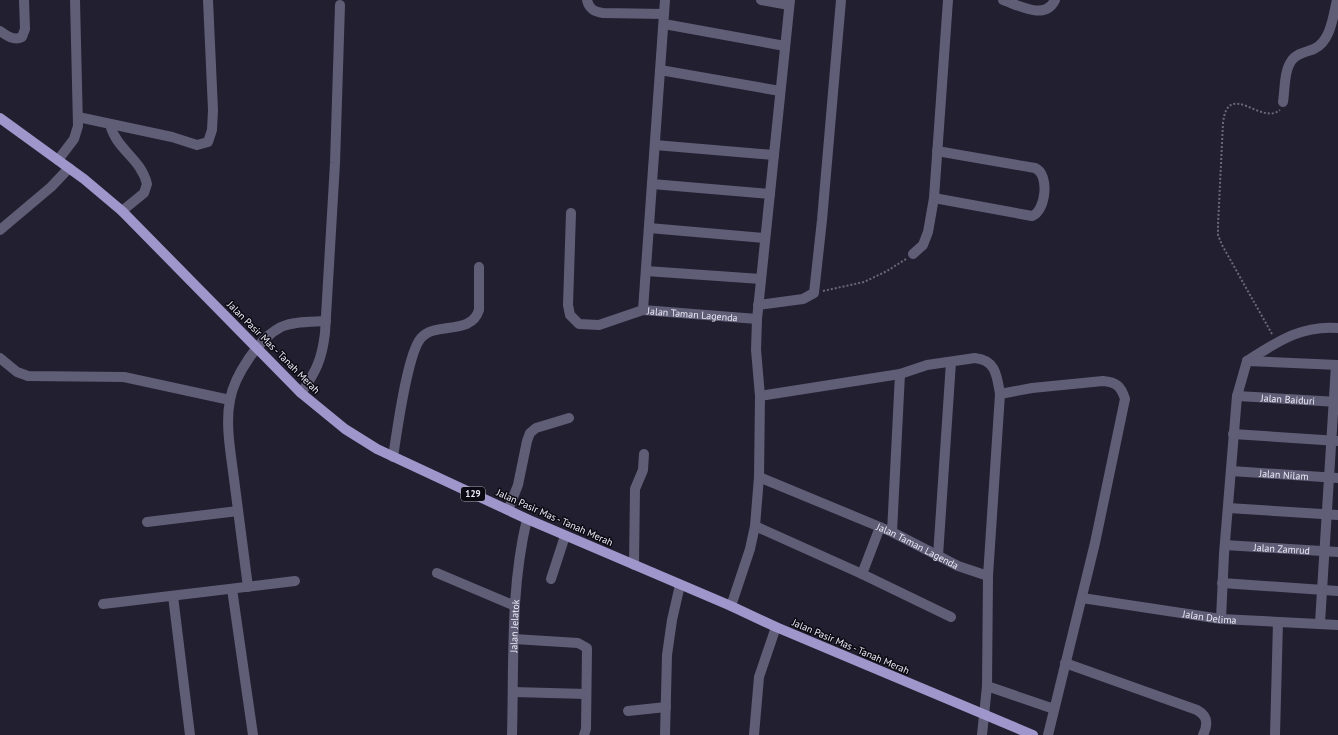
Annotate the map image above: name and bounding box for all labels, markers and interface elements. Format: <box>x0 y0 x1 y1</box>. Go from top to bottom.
street label: Jalan Pasir Mas - Tanah Merah <box>224 297 323 397</box>
street label: Jalan Taman Lagenda <box>646 304 738 324</box>
street label: Jalan Baiduri <box>1259 391 1315 408</box>
street label: Jalan Nilam <box>1258 467 1309 483</box>
street label: Jalan Pasir Mas - Tanah Merah <box>494 485 615 549</box>
road number: 129 <box>461 487 485 501</box>
street label: Jalan Taman Lagenda <box>873 520 961 572</box>
street label: Jalan Zamrud <box>1252 541 1310 557</box>
street label: Jalan Jelatok <box>507 599 522 654</box>
street label: Jalan Delima <box>1181 607 1237 627</box>
street label: Jalan Pasir Mas - Tanah Merah <box>789 615 911 677</box>

